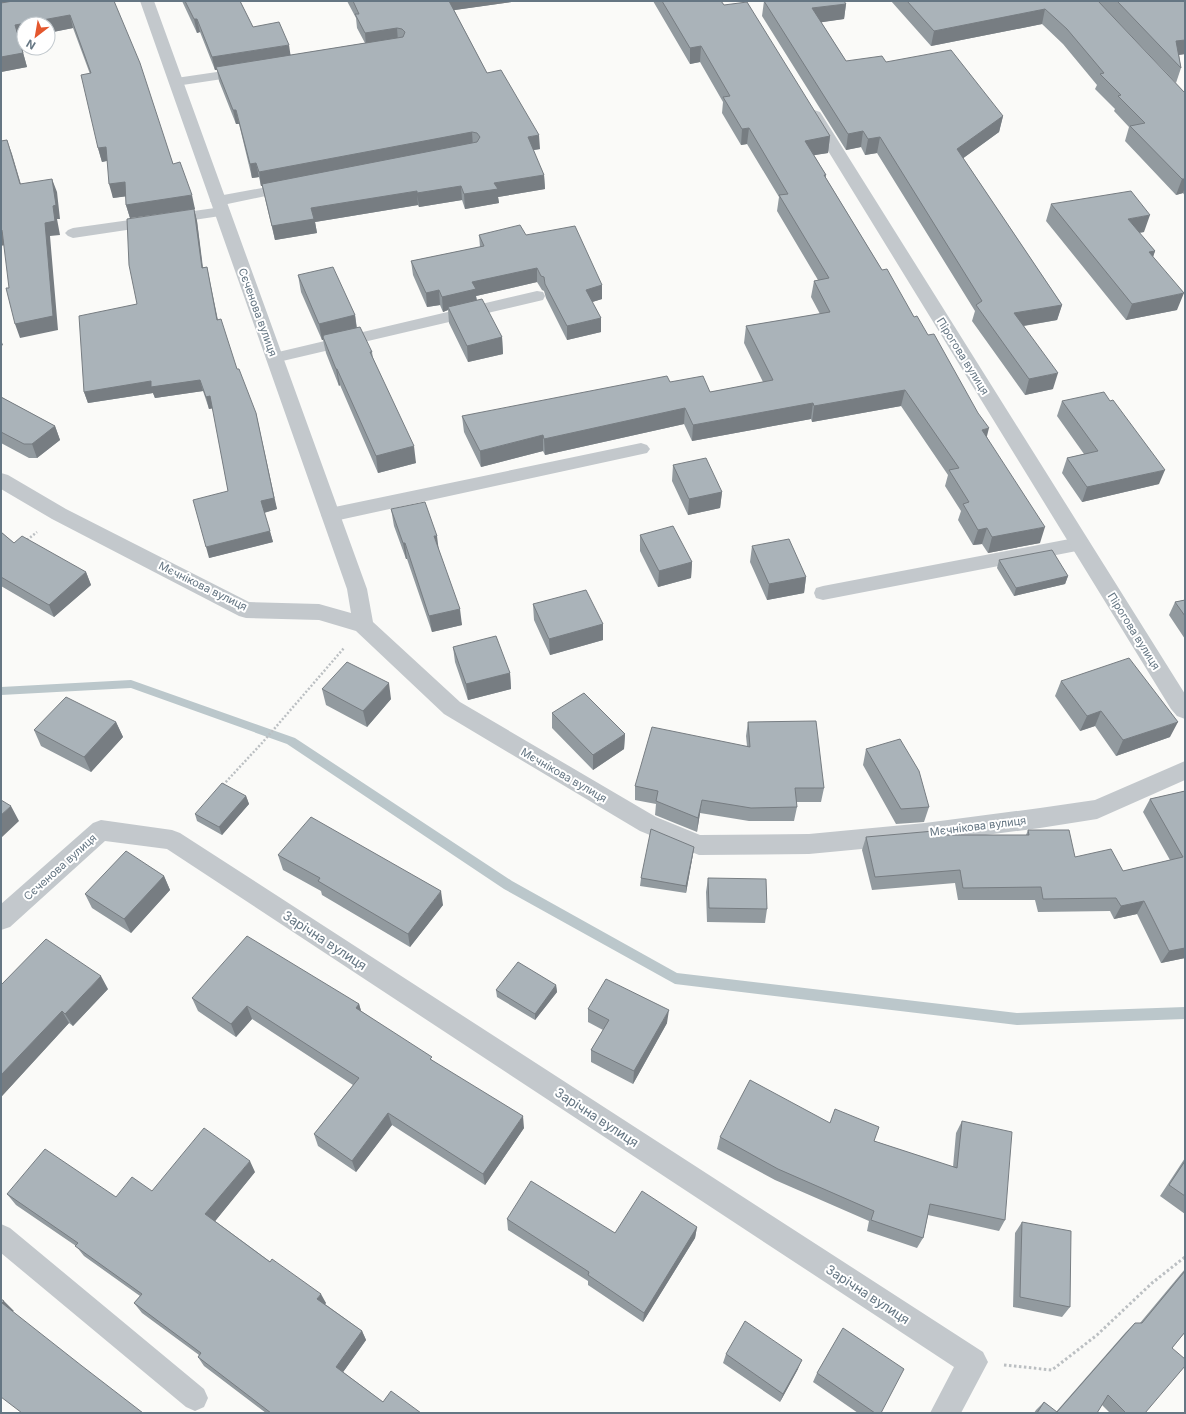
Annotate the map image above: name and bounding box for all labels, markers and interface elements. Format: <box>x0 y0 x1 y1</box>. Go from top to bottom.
north arrow <box>16 16 56 56</box>
text: N <box>24 36 38 53</box>
street label: Сєченова вулиця <box>235 266 281 358</box>
street label: Пірогова вулиця <box>934 315 992 397</box>
street label: Мєчнікова вулиця <box>156 558 250 614</box>
street label: Пірогова вулиця <box>1105 590 1163 672</box>
street label: Мєчнікова вулиця <box>519 745 609 805</box>
street label: Мєчнікова вулиця <box>929 813 1027 839</box>
street label: Сєченова вулиця <box>21 831 99 903</box>
street label: Зарічна вулиця <box>280 907 370 973</box>
street label: Зарічна вулиця <box>552 1084 642 1150</box>
street label: Зарічна вулиця <box>823 1261 913 1327</box>

